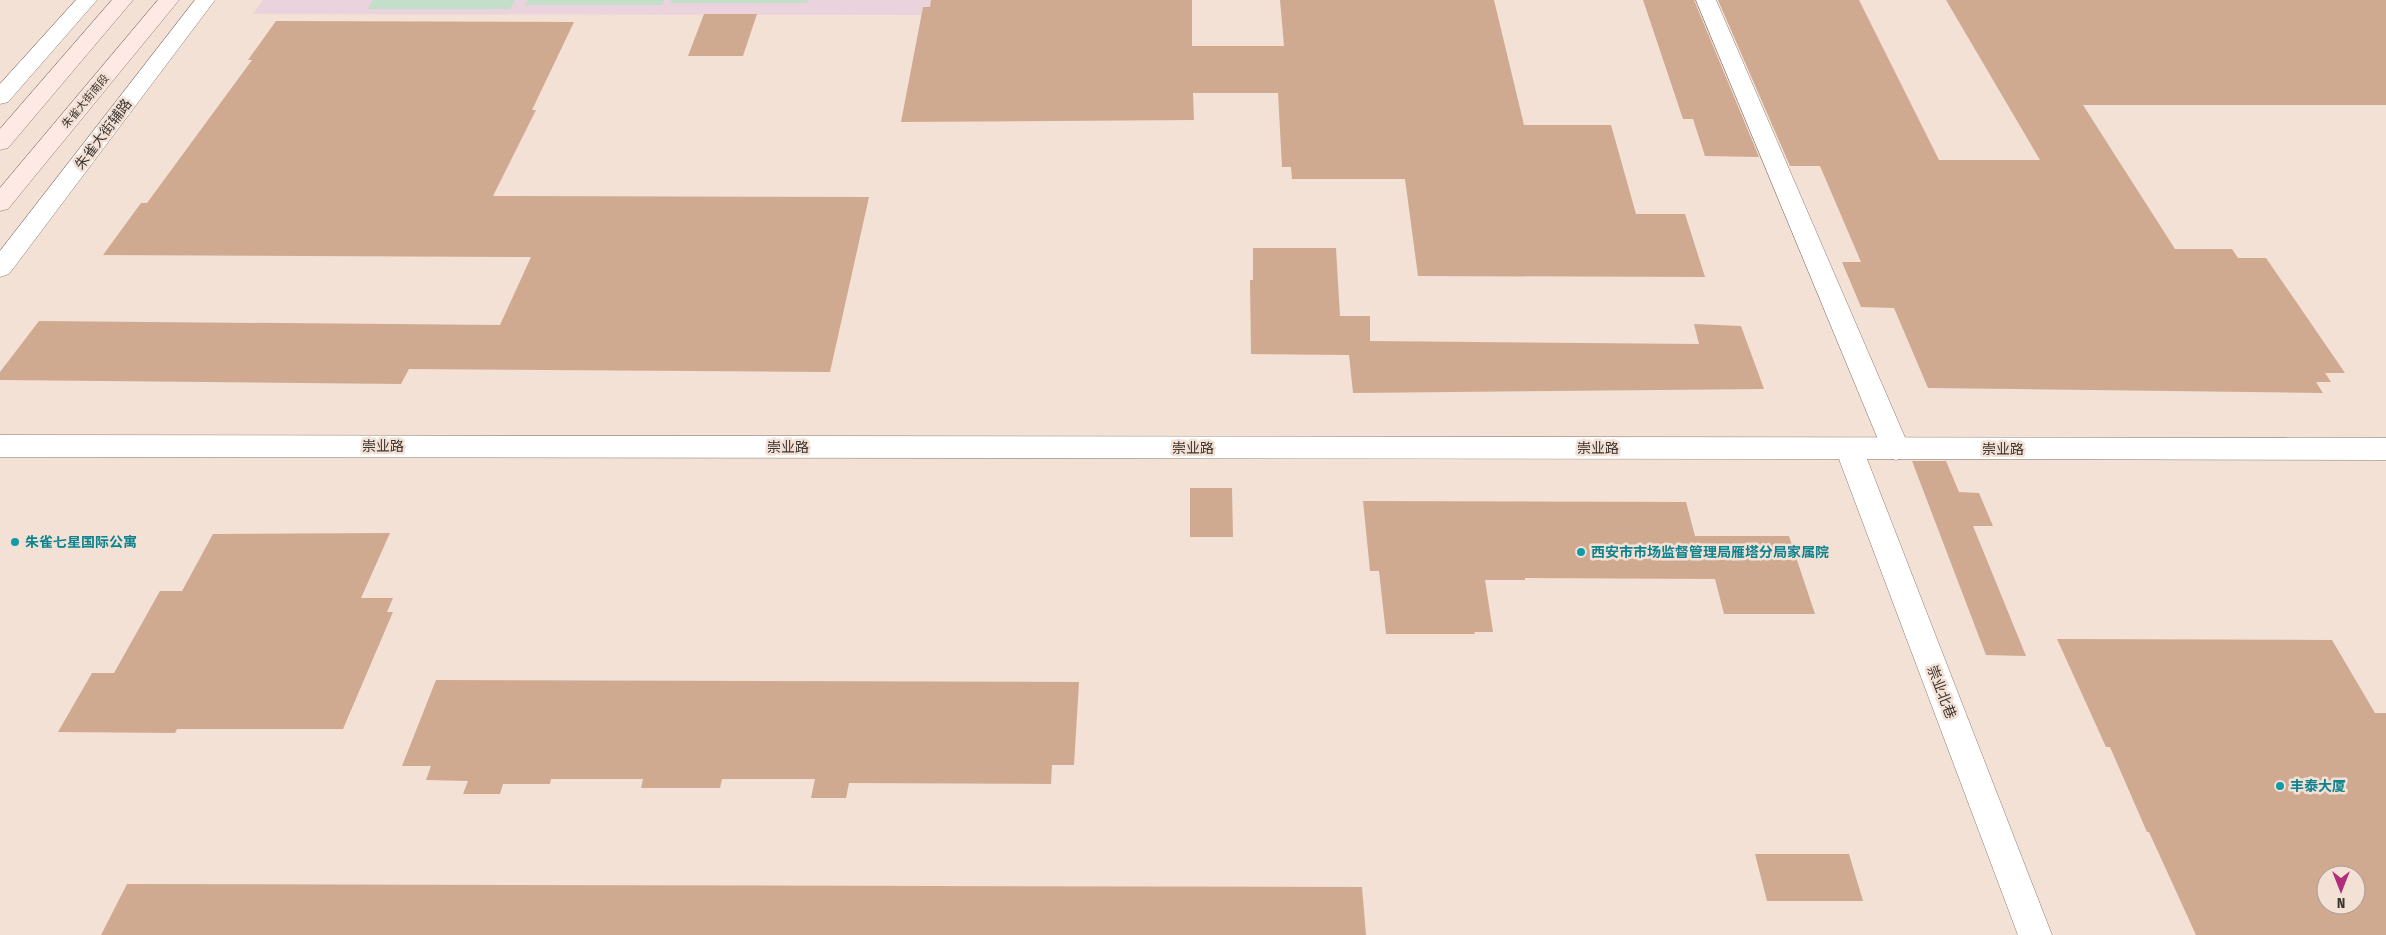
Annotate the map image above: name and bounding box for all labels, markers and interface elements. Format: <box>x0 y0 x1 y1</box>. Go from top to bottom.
street label: 朱雀大街南段 <box>59 72 112 131</box>
street label: 朱雀大街辅路 <box>71 96 135 173</box>
street label: 崇业路 <box>362 438 404 455</box>
street label: 崇业路 <box>767 439 809 456</box>
street label: 崇业路 <box>1172 440 1214 457</box>
street label: 崇业路 <box>1577 440 1619 457</box>
street label: 崇业路 <box>1982 441 2024 458</box>
place label: 朱雀七星国际公寓 <box>25 534 137 551</box>
marker: 朱雀七星国际公寓 <box>9 536 21 548</box>
place label: 西安市市场监督管理局雁塔分局家属院 <box>1591 544 1829 561</box>
marker: 西安市市场监督管理局雁塔分局家属院 <box>1575 546 1587 558</box>
street label: 崇业北巷 <box>1924 663 1960 721</box>
place label: 丰泰大厦 <box>2290 778 2346 795</box>
marker: 丰泰大厦 <box>2274 780 2286 792</box>
north arrow <box>2316 865 2366 915</box>
text: N <box>2337 894 2345 911</box>

